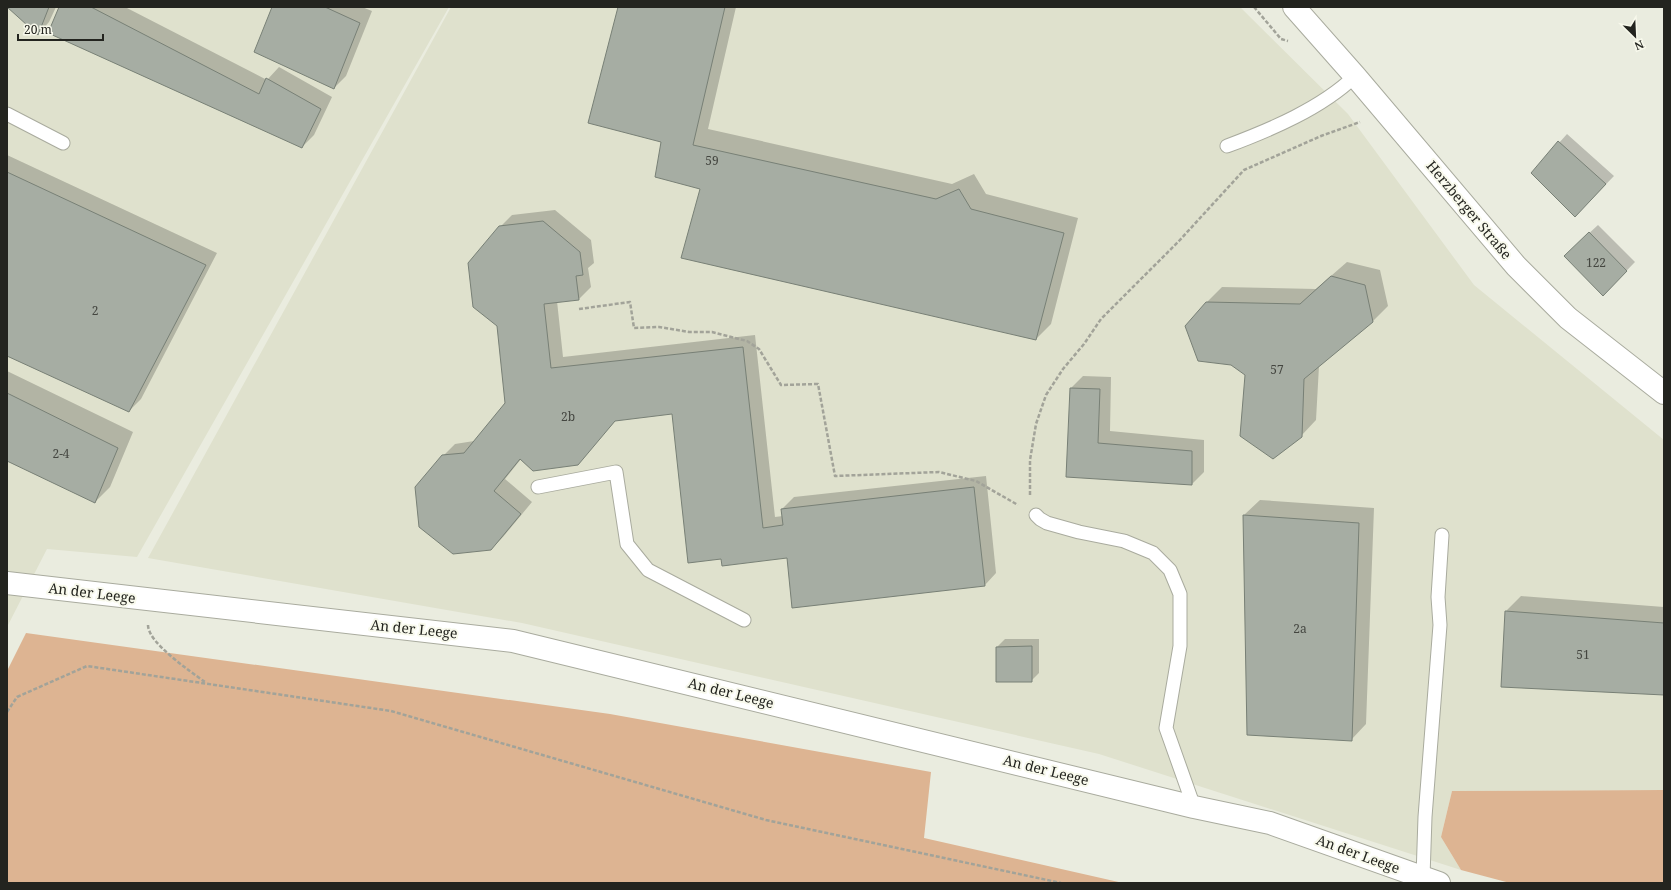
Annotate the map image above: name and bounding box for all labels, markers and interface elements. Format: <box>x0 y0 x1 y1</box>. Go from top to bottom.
scale bar <box>18 16 103 42</box>
north arrow <box>1615 16 1655 56</box>
text: 20 m <box>24 21 52 38</box>
text: N <box>1632 37 1646 54</box>
house number: 59 <box>705 152 719 169</box>
street label: Herzberger Straße <box>1422 156 1516 263</box>
house number: 122 <box>1586 254 1606 271</box>
house number: 2 <box>92 302 98 319</box>
house number: 57 <box>1270 361 1284 378</box>
house number: 2b <box>561 408 575 425</box>
house number: 2-4 <box>52 445 70 462</box>
street label: An der Leege <box>47 578 137 607</box>
street label: An der Leege <box>370 614 459 643</box>
house number: 2a <box>1293 620 1307 637</box>
house number: 51 <box>1576 646 1590 663</box>
street label: An der Leege <box>686 673 776 712</box>
street label: An der Leege <box>1001 750 1091 789</box>
street label: An der Leege <box>1314 830 1403 877</box>

